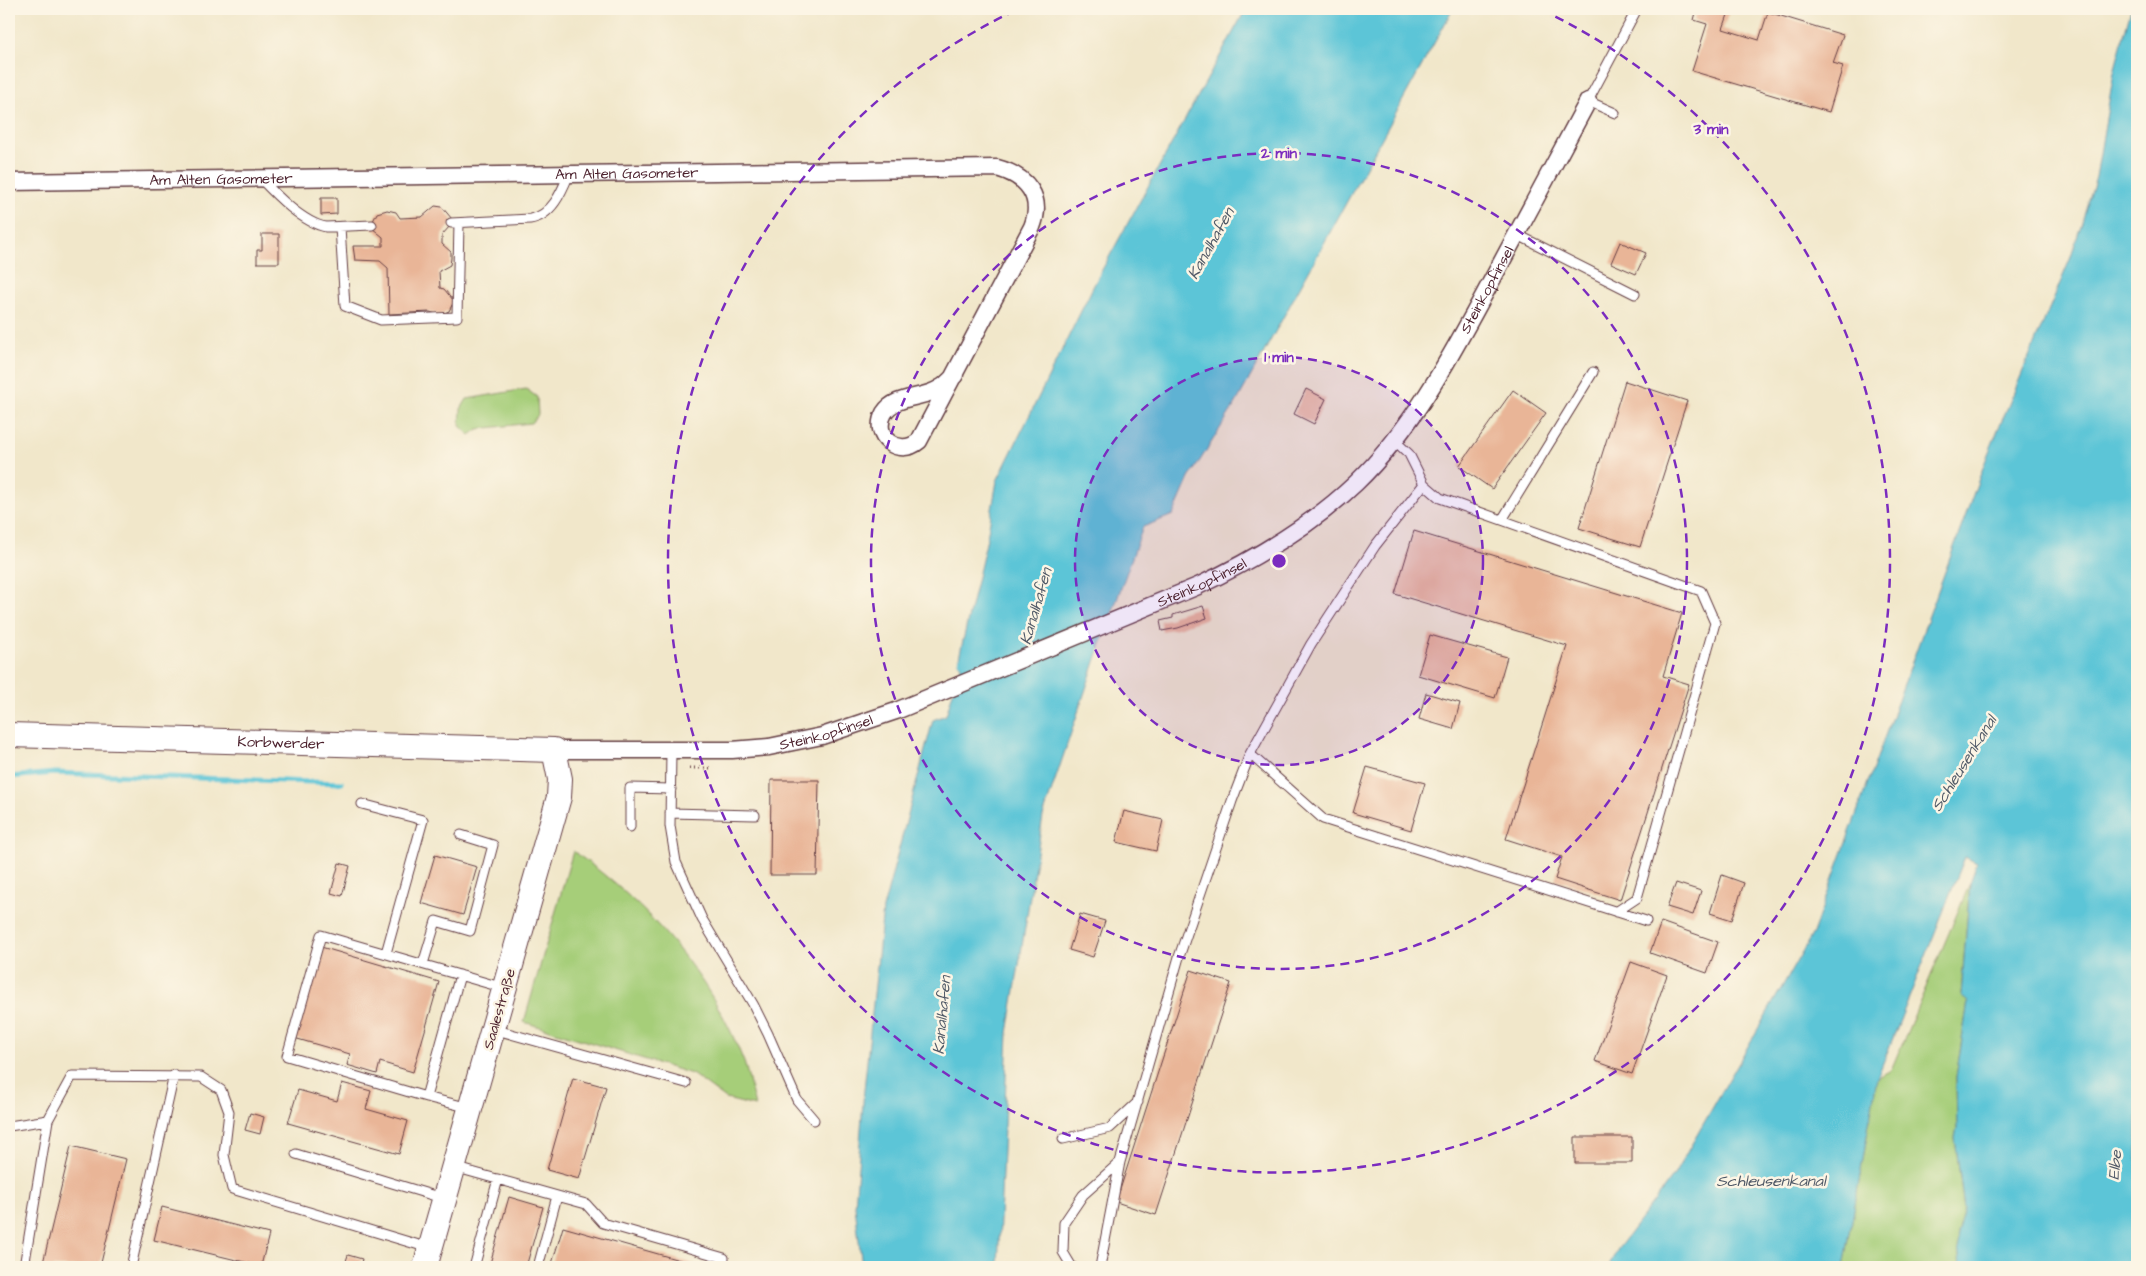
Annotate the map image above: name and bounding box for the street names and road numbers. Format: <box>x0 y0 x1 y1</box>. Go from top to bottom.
street label: Am Alten Gasometer <box>555 162 699 185</box>
street label: Am Alten Gasometer <box>149 168 293 191</box>
street label: Steinkopfinsel <box>1455 243 1519 337</box>
street label: Steinkopfinsel <box>1154 553 1250 613</box>
street label: Steinkopfinsel <box>777 710 876 756</box>
street label: Korbwerder <box>237 731 325 755</box>
street label: Saalestraße <box>478 966 521 1052</box>

